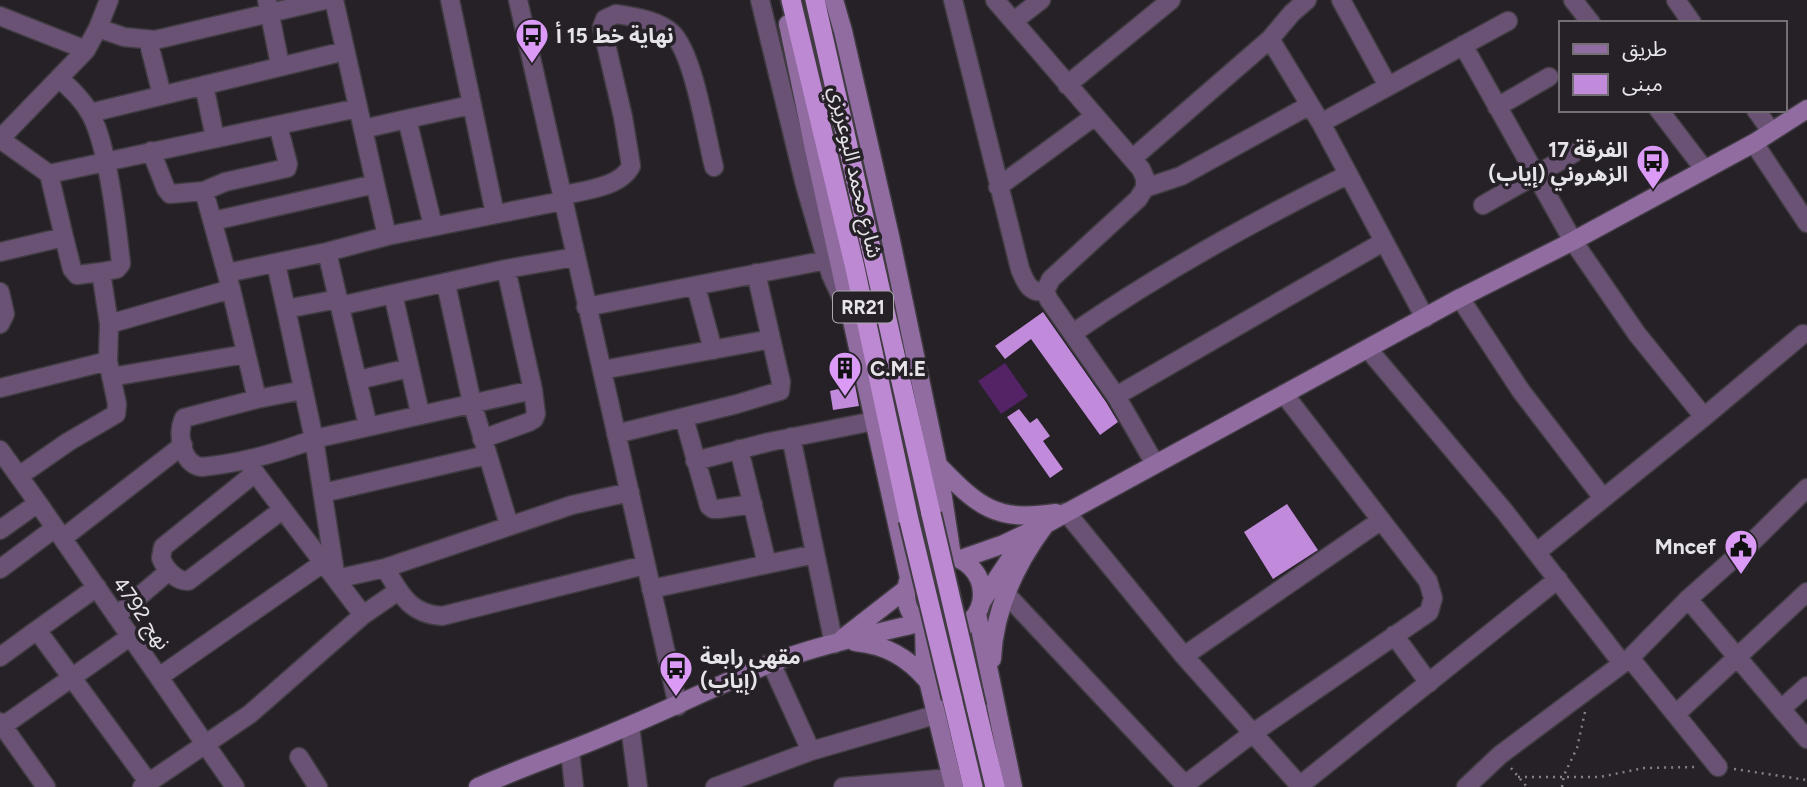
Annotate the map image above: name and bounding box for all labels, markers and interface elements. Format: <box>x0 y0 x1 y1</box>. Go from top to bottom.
bus stop icon: نهاية خط 15 أ <box>513 16 551 65</box>
place label: نهاية خط 15 أ <box>556 21 674 48</box>
legend <box>1559 21 1786 112</box>
text: طريق <box>1622 36 1667 62</box>
text: مبنى <box>1622 71 1663 96</box>
street label: شارع محمد البوعزيزي <box>820 84 888 261</box>
place label: الفرقة 17 الزهروني (إياب) <box>1488 137 1628 190</box>
bus stop icon: الفرقة 17 الزهروني (إياب) <box>1634 142 1672 191</box>
road number: RR21 <box>833 292 893 322</box>
building icon: C.M.E <box>826 349 864 398</box>
place label: C.M.E <box>870 356 926 381</box>
public building icon: Mncef <box>1722 527 1760 576</box>
place label: Mncef <box>1655 534 1717 559</box>
street label: نهج 4792 <box>105 572 176 656</box>
place label: مقهى رابعة (إياب) <box>700 644 801 695</box>
bus stop icon: مقهى رابعة (إياب) <box>657 649 695 698</box>

